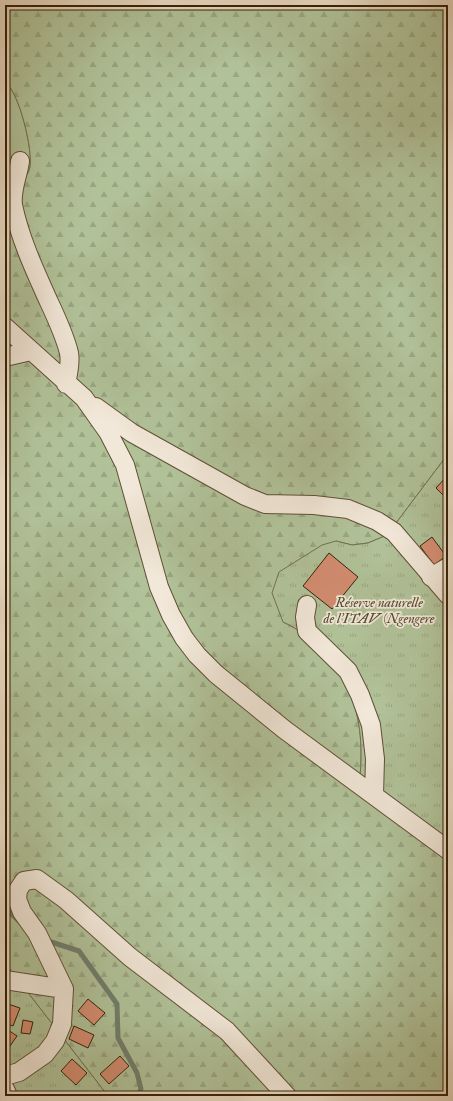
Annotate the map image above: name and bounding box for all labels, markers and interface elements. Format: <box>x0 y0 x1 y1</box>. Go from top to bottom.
park label: Réserve naturelle de l'ITAV (Ngengere <box>323 594 435 627</box>

